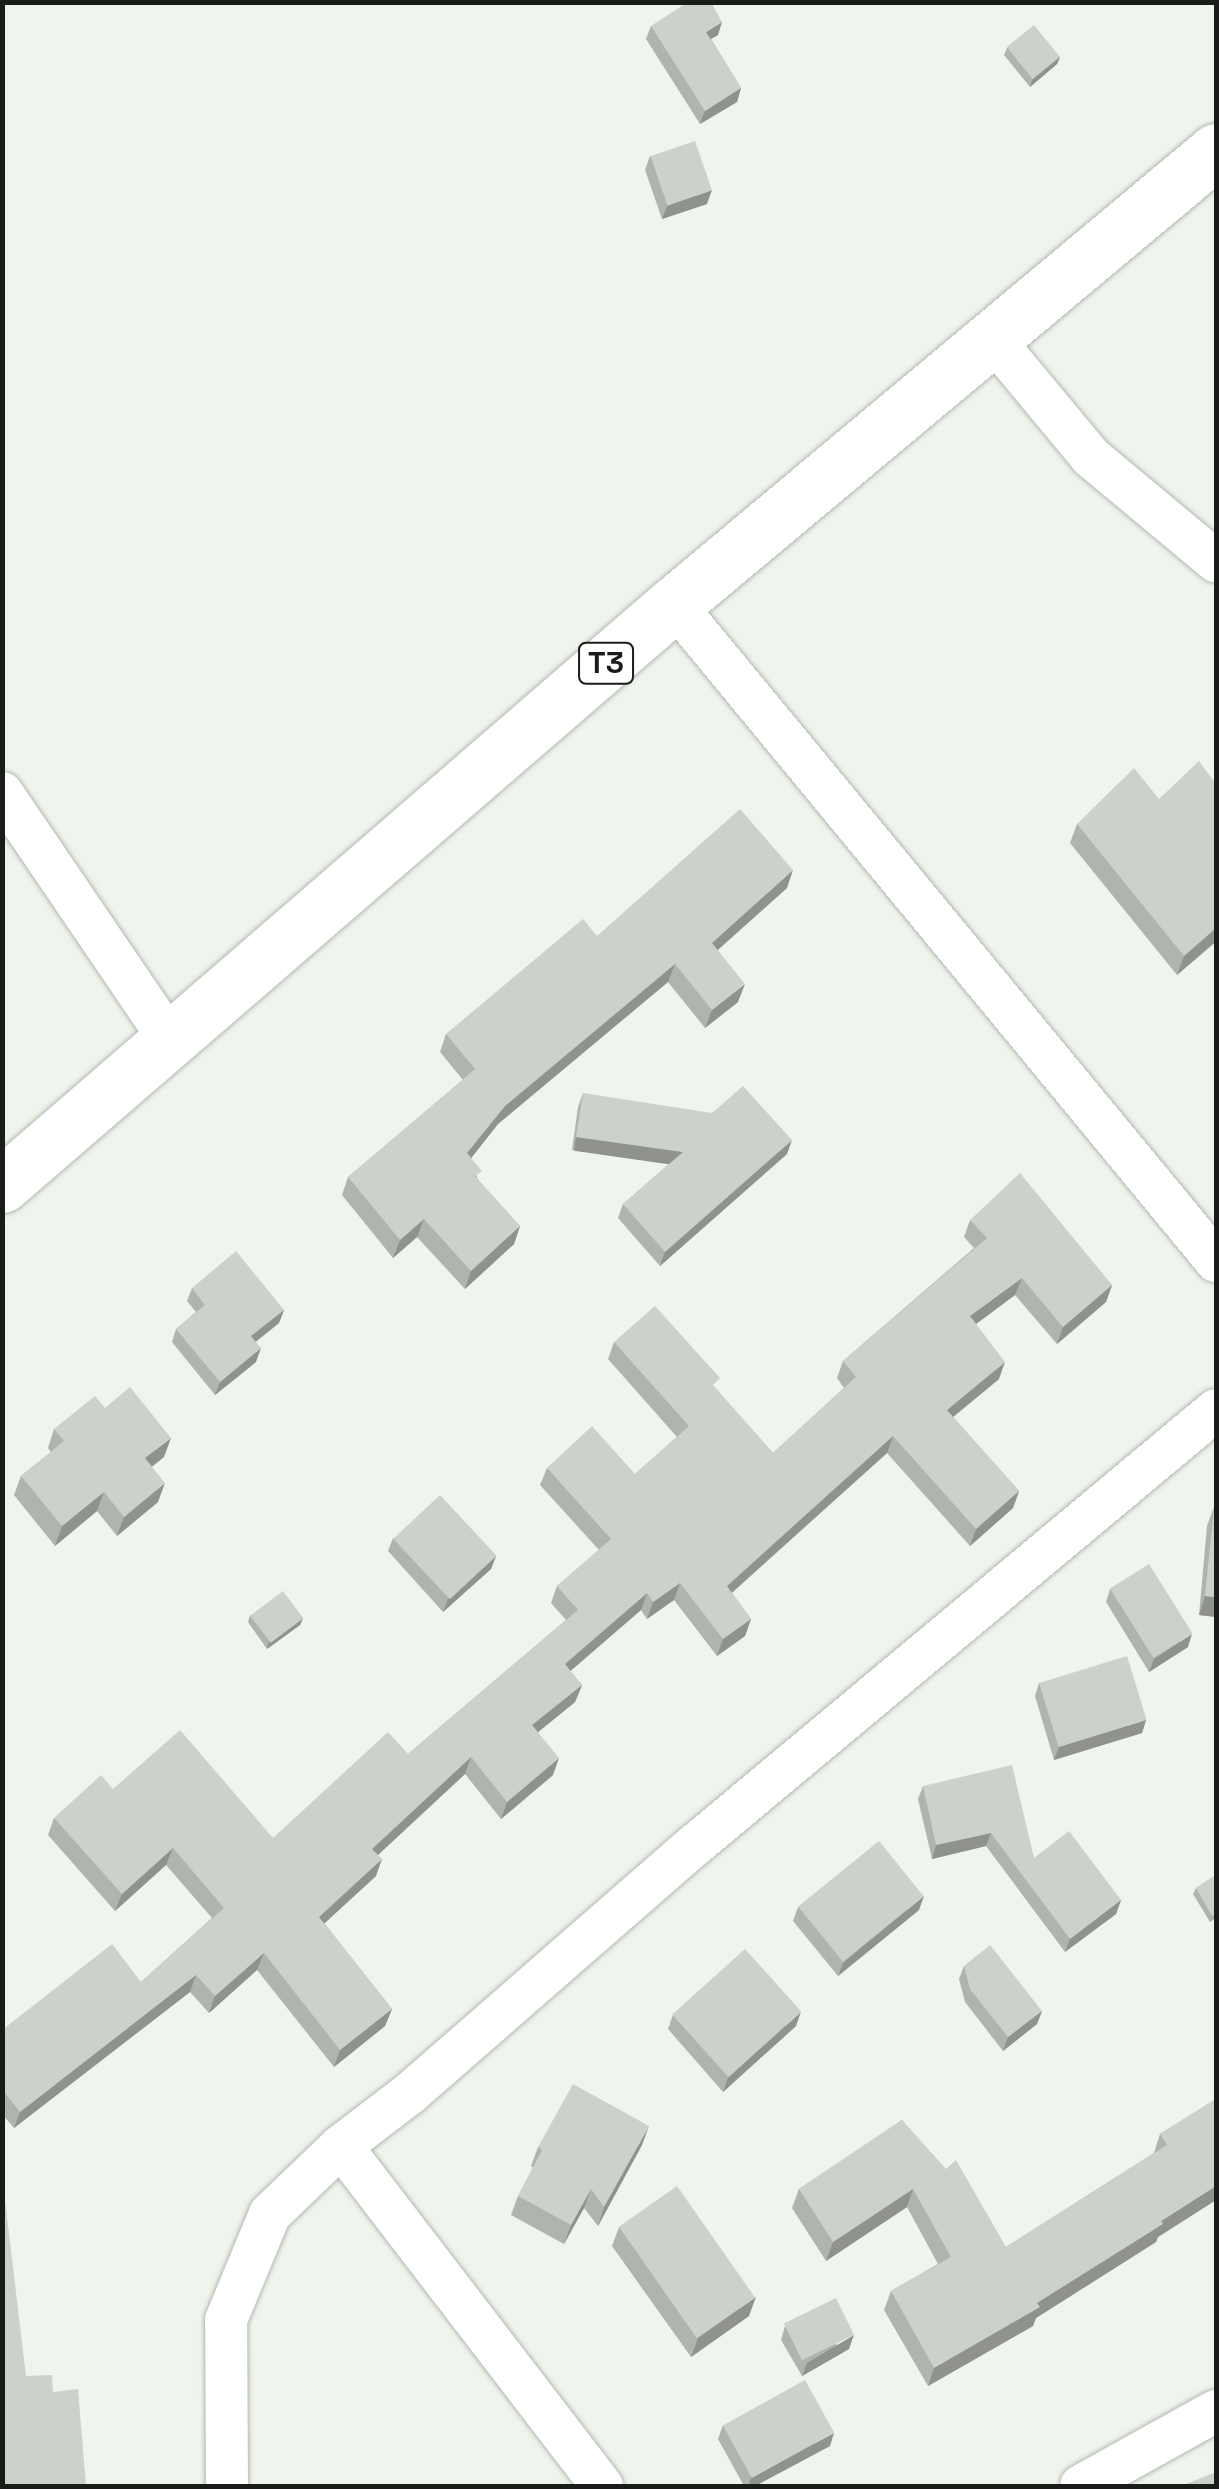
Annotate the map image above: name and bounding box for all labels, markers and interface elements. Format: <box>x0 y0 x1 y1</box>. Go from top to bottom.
road number: T3 <box>576 638 636 688</box>

